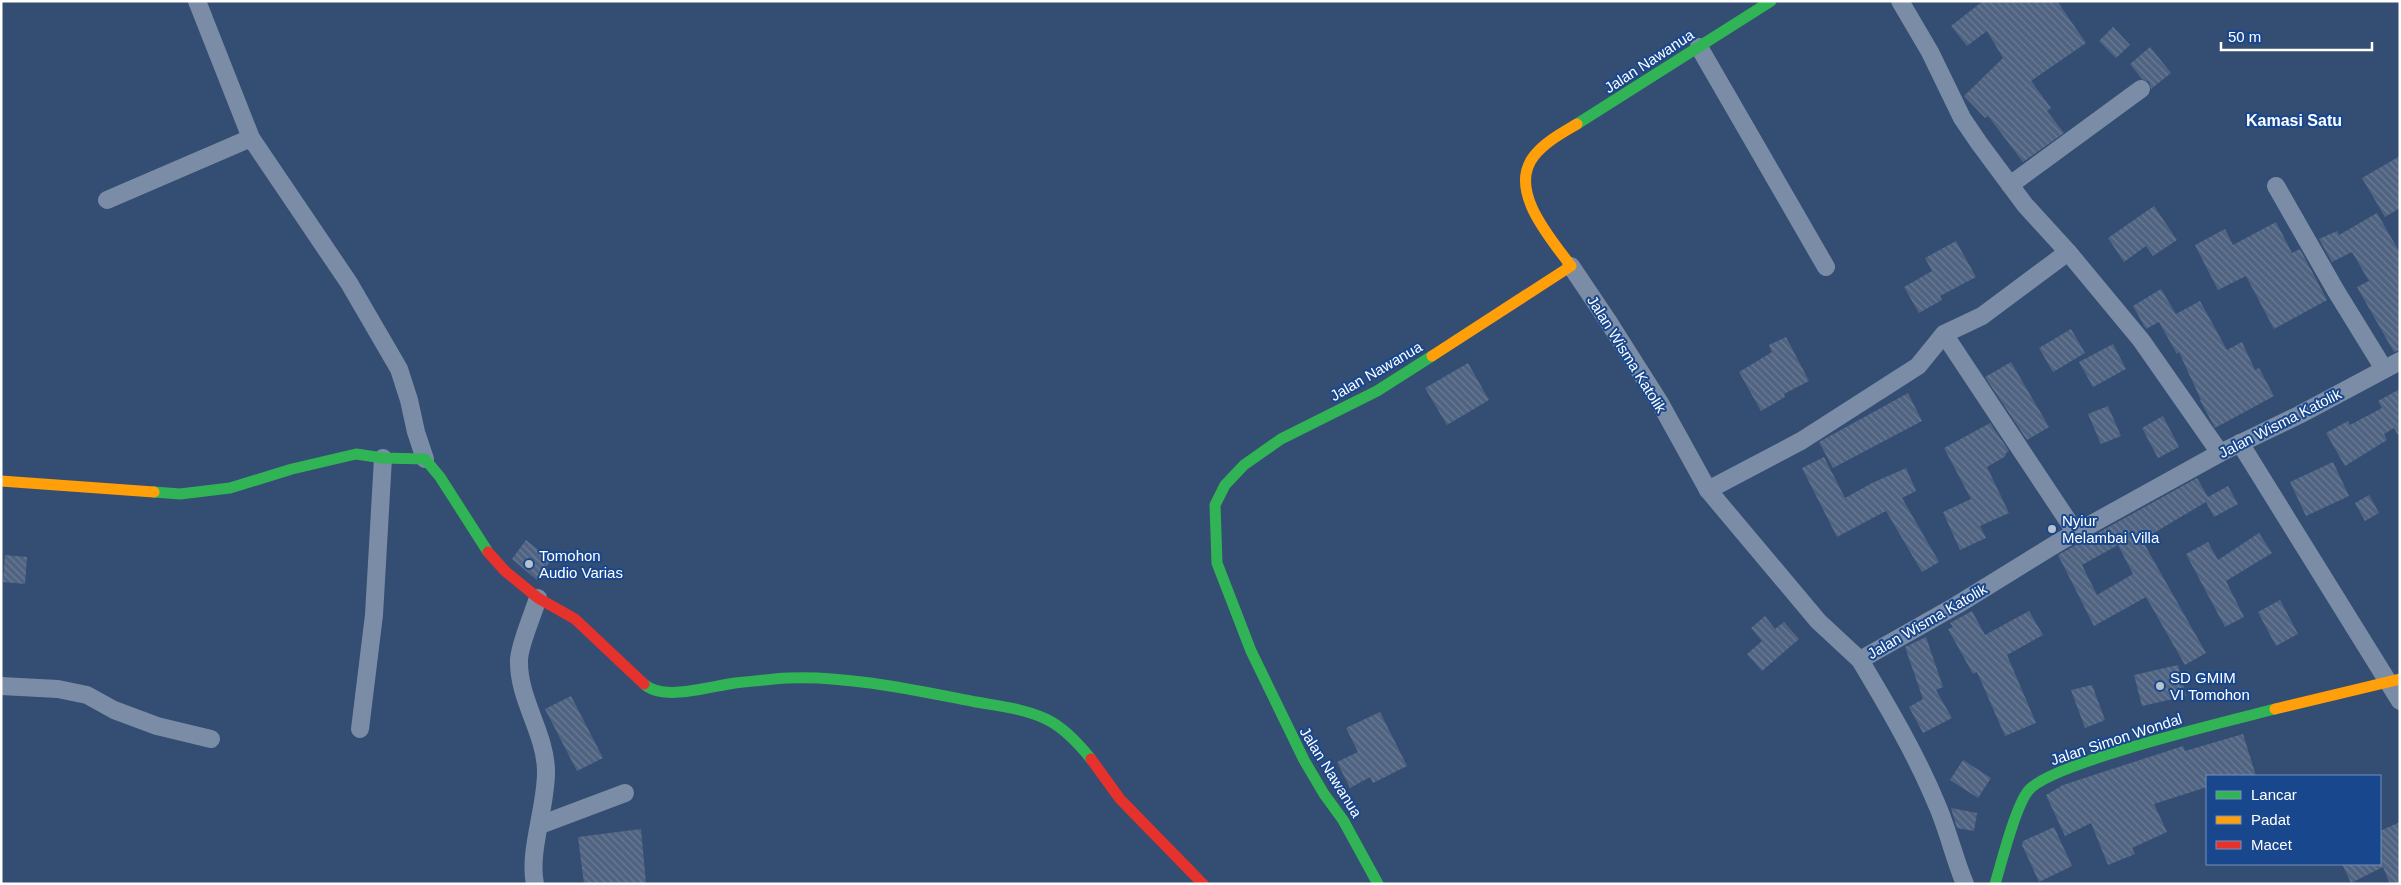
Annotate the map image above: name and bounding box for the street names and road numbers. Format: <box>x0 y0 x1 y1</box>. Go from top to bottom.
street label: Jalan Nawanua <box>1601 25 1698 96</box>
street label: Jalan Wisma Katolik <box>1584 292 1670 416</box>
street label: Jalan Nawanua <box>1327 337 1426 404</box>
street label: Jalan Wisma Katolik <box>2216 385 2344 461</box>
street label: Jalan Wisma Katolik <box>1864 580 1990 662</box>
street label: Jalan Simon Wondal <box>2048 710 2184 768</box>
street label: Jalan Nawanua <box>1296 724 1366 821</box>

